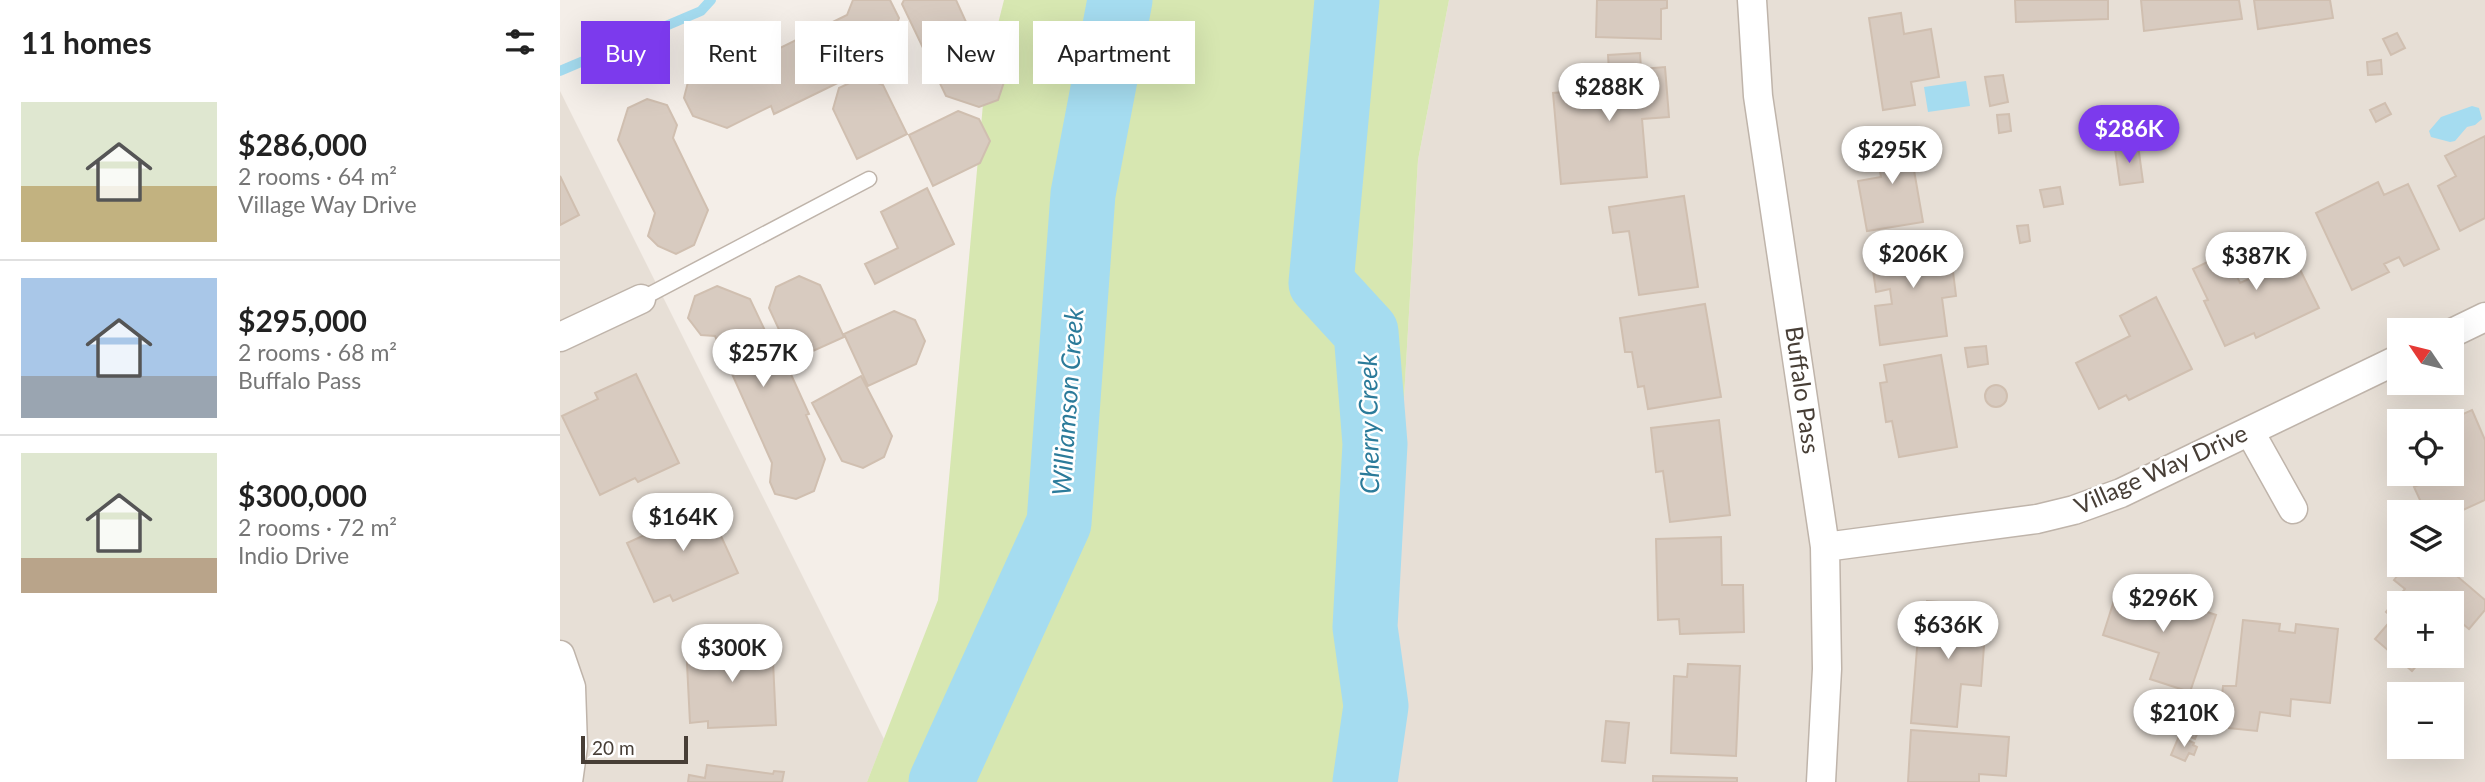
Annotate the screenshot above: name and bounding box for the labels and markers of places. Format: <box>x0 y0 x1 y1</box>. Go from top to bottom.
pin: $288K <box>1560 64 1658 123</box>
pin: $286K <box>2080 106 2178 165</box>
pin: $295K <box>1843 127 1941 186</box>
pin: $206K <box>1864 230 1962 290</box>
pin: $387K <box>2207 232 2305 292</box>
pin: $257K <box>714 330 812 389</box>
pin: $164K <box>634 494 732 553</box>
pin: $296K <box>2114 574 2212 634</box>
pin: $636K <box>1899 602 1997 661</box>
pin: $300K <box>683 624 781 684</box>
pin: $210K <box>2135 690 2233 749</box>

